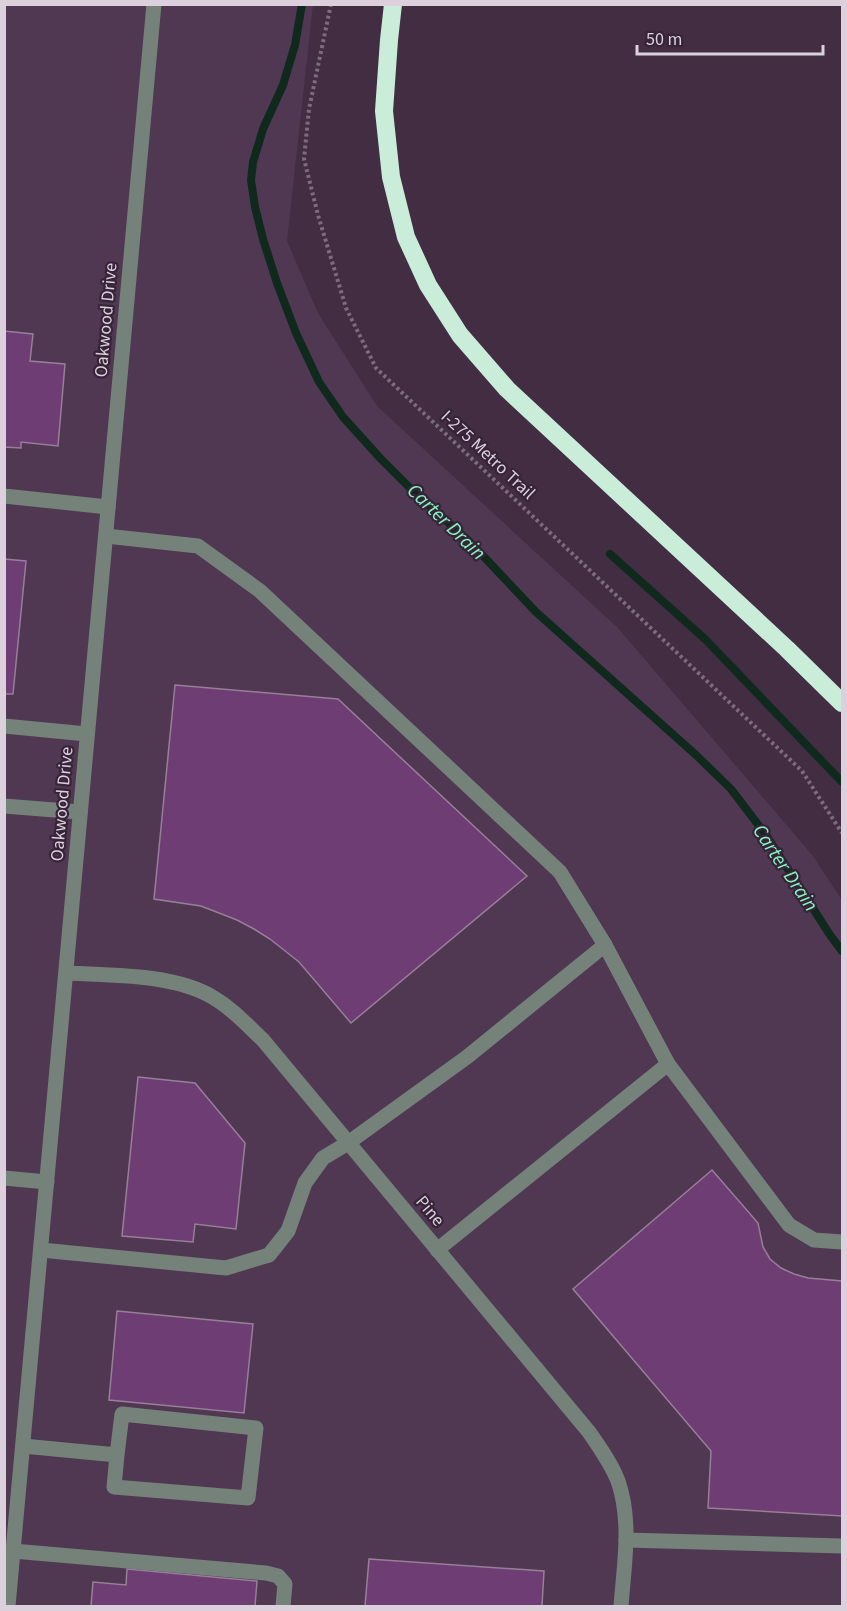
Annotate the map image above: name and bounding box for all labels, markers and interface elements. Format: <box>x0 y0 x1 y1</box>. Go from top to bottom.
scale bar <box>637 18 823 56</box>
text: 50 m <box>646 27 682 52</box>
street label: Oakwood Drive <box>89 262 123 378</box>
street label: I-275 Metro Trail <box>435 405 541 505</box>
water label: Carter Drain <box>400 477 492 567</box>
street label: Oakwood Drive <box>45 746 79 862</box>
water label: Carter Drain <box>746 819 824 917</box>
street label: Pine <box>410 1190 450 1232</box>

